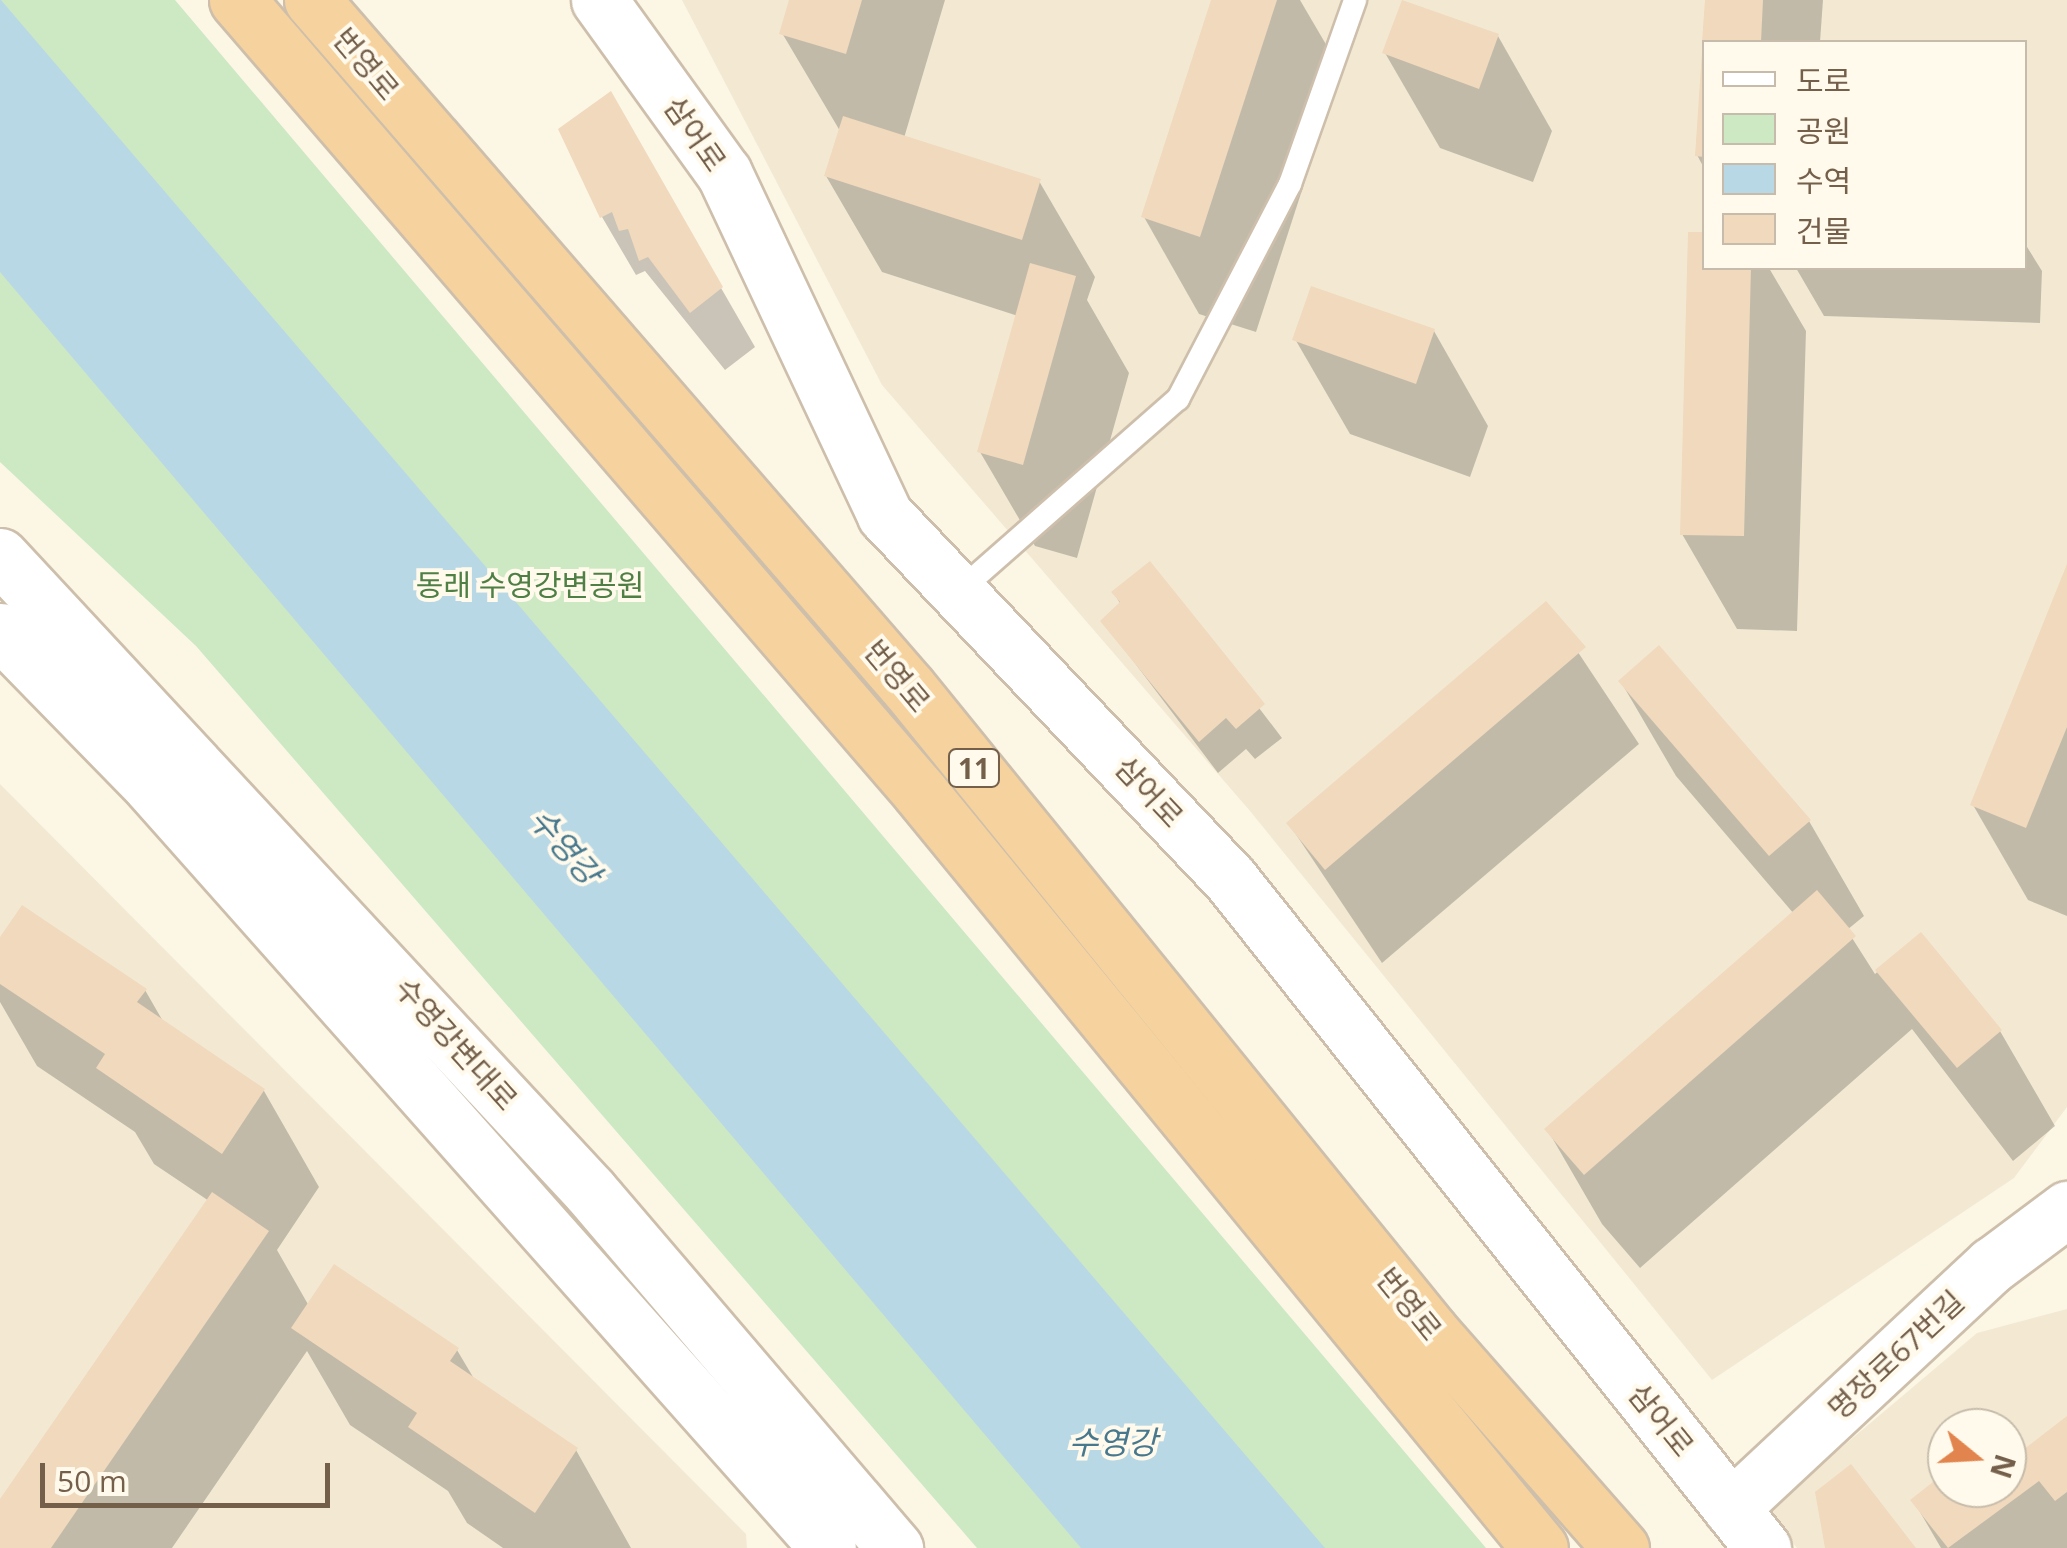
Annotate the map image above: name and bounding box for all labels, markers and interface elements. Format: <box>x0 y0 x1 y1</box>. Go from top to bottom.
street label: 번영로 <box>326 21 406 107</box>
legend <box>1702 40 2027 270</box>
text: 도로 <box>1796 60 1851 101</box>
street label: 삼어로 <box>657 90 733 178</box>
text: 공원 <box>1796 110 1851 151</box>
text: 수역 <box>1796 160 1851 201</box>
text: 건물 <box>1796 210 1851 251</box>
park label: 동래 수영강변공원 <box>416 567 644 603</box>
street label: 번영로 <box>857 633 937 719</box>
road number: 11 <box>946 745 1002 791</box>
street label: 삼어로 <box>1108 749 1190 835</box>
water label: 수영강 <box>522 800 608 892</box>
street label: 수영강변대로 <box>387 970 525 1118</box>
street label: 번영로 <box>1369 1260 1449 1348</box>
street label: 명장로67번길 <box>1821 1283 1971 1427</box>
street label: 삼어로 <box>1621 1376 1701 1464</box>
north arrow <box>1927 1408 2027 1508</box>
water label: 수영강 <box>1069 1423 1157 1461</box>
scale bar <box>45 1443 335 1505</box>
text: N <box>1982 1450 2025 1483</box>
text: 50 m <box>57 1460 127 1501</box>

